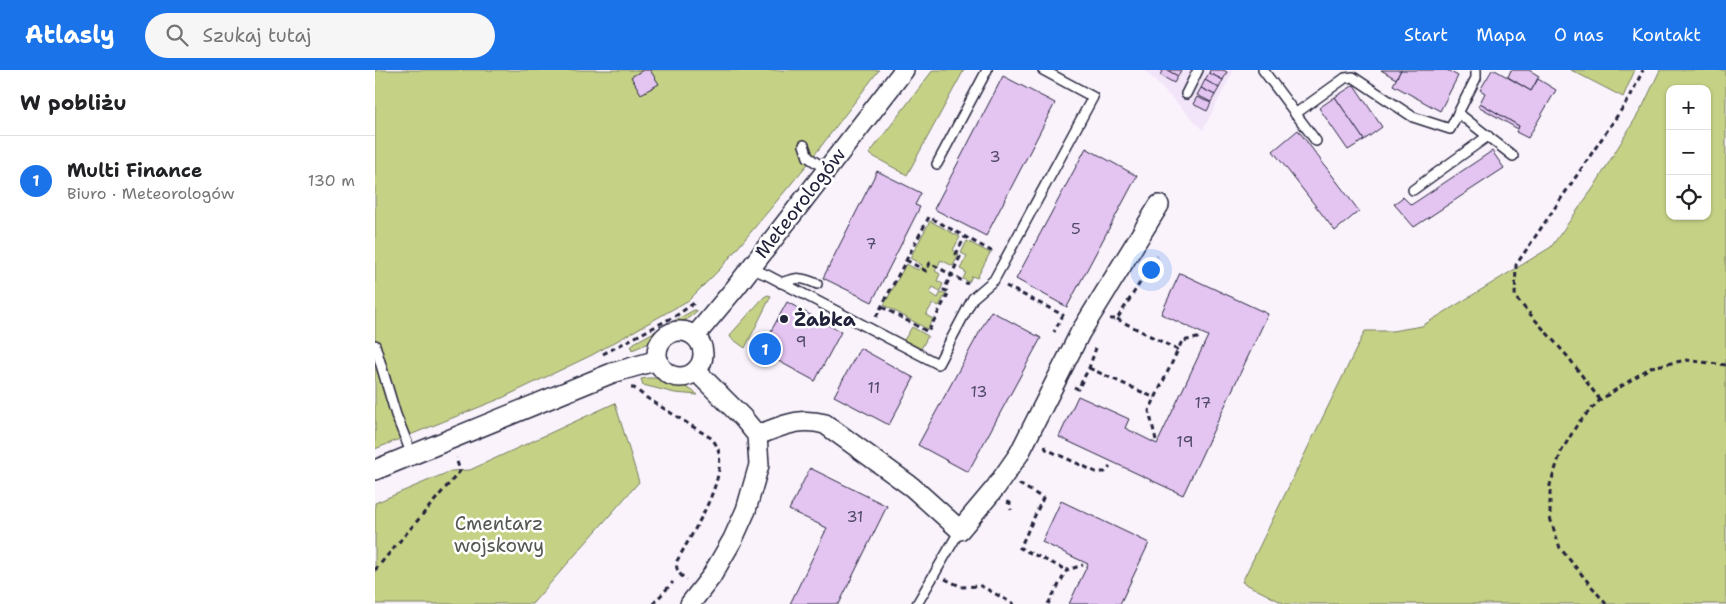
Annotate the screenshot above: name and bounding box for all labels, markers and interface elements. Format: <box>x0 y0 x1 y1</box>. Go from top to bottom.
search box <box>145 13 495 58</box>
text: Atlasly <box>25 19 115 51</box>
icon: search <box>163 21 191 49</box>
text: Szukaj tutaj <box>203 23 311 48</box>
text: Start <box>1404 23 1448 47</box>
text: Mapa <box>1476 23 1526 47</box>
text: O nas <box>1554 23 1604 47</box>
text: Kontakt <box>1632 23 1701 47</box>
map controls <box>1666 85 1711 220</box>
button: + <box>1666 85 1711 130</box>
text: W pobliżu <box>20 89 127 117</box>
button: − <box>1666 130 1711 175</box>
street label: Meteorologów <box>749 143 851 263</box>
house number: 3 <box>989 146 1001 167</box>
text: Multi Finance <box>67 158 202 183</box>
text: 1 <box>32 170 40 191</box>
text: 130 m <box>308 170 355 191</box>
button: locate <box>1666 175 1711 220</box>
text: Biuro · Meteorologów <box>67 183 235 204</box>
house number: 5 <box>1071 218 1081 239</box>
house number: 7 <box>865 233 877 254</box>
your location <box>1138 257 1164 283</box>
place label: Żabka <box>794 307 856 332</box>
marker: Żabka <box>778 313 790 325</box>
pin: 1 <box>749 330 781 368</box>
house number: 9 <box>795 331 807 352</box>
house number: 11 <box>868 377 880 398</box>
house number: 13 <box>970 381 988 402</box>
house number: 17 <box>1194 392 1212 413</box>
house number: 19 <box>1176 431 1194 452</box>
house number: 31 <box>846 506 864 527</box>
park label: Cmentarz wojskowy <box>454 511 544 558</box>

